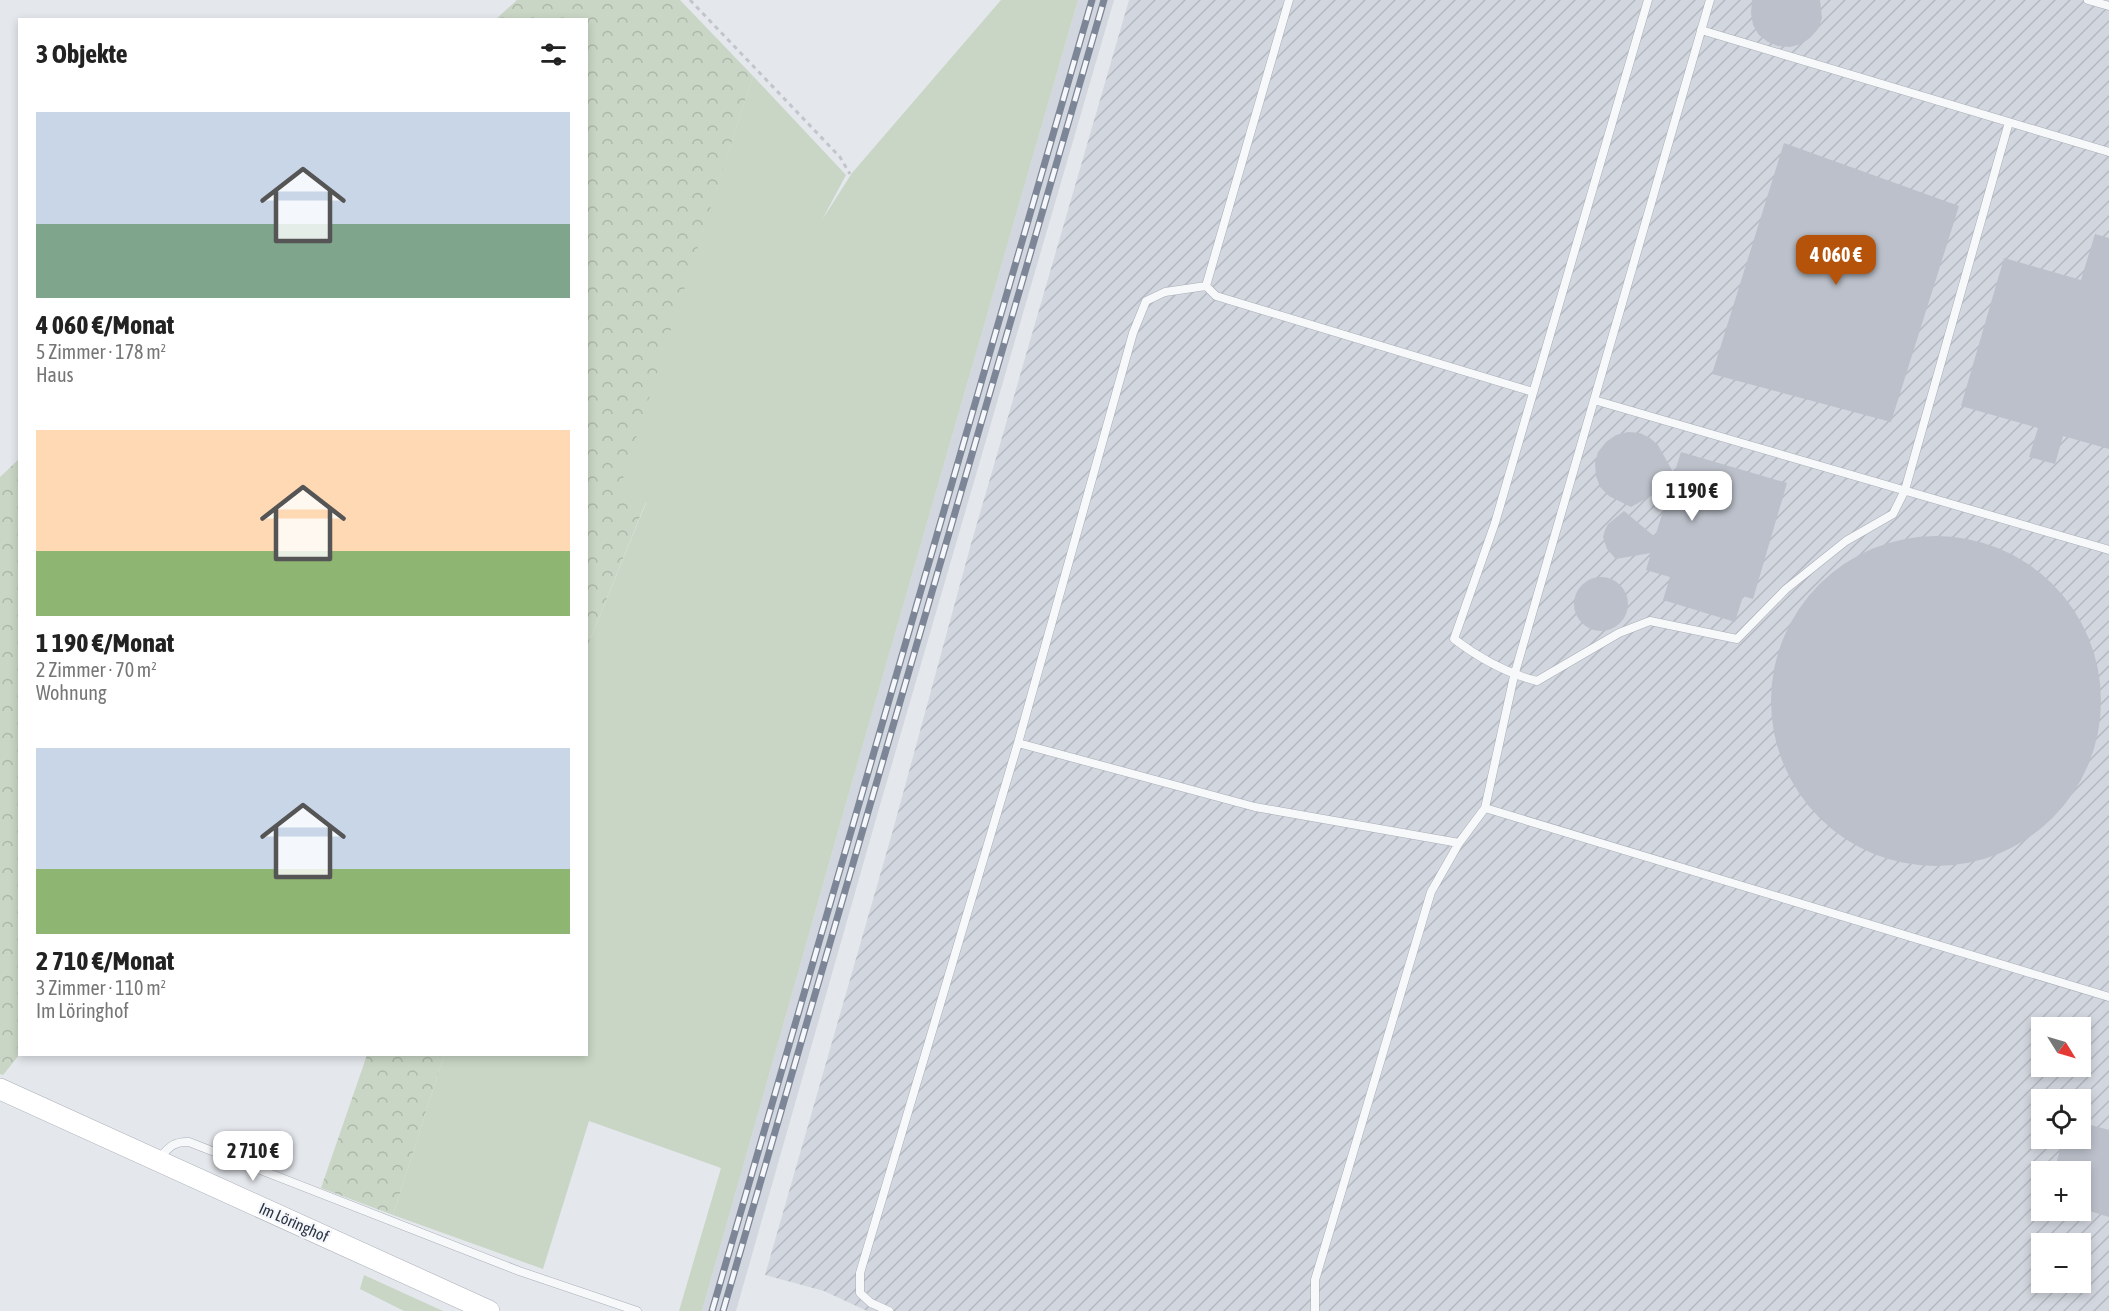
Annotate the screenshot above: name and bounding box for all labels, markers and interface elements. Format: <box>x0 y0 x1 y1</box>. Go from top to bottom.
icon: filters <box>537 38 570 71</box>
text: 3 Objekte <box>36 39 128 69</box>
icon: home <box>249 151 357 259</box>
pin: 4 060 € <box>1781 235 1891 286</box>
text: 4 060 € <box>1810 243 1862 266</box>
text: 4 060 €/Monat <box>36 310 174 340</box>
text: 5 Zimmer · 178 m² <box>36 340 166 363</box>
text: Haus <box>36 363 74 386</box>
icon: home <box>249 469 357 577</box>
pin: 1 190 € <box>1637 471 1747 522</box>
text: 1 190 € <box>1666 479 1718 502</box>
text: 1 190 €/Monat <box>36 628 174 658</box>
text: 2 Zimmer · 70 m² <box>36 658 157 681</box>
text: Wohnung <box>36 681 107 704</box>
icon: home <box>249 787 357 895</box>
text: 2 710 €/Monat <box>36 946 174 976</box>
text: 3 Zimmer · 110 m² <box>36 976 166 999</box>
text: Im Löringhof <box>36 999 129 1022</box>
north arrow <box>2031 1017 2091 1077</box>
map controls <box>2031 1017 2091 1293</box>
button: locate <box>2031 1089 2091 1149</box>
pin: 2 710 € <box>198 1131 308 1182</box>
text: 2 710 € <box>227 1139 279 1162</box>
button: + <box>2031 1161 2091 1221</box>
street label: Im Löringhof <box>256 1199 332 1246</box>
button: − <box>2031 1233 2091 1293</box>

